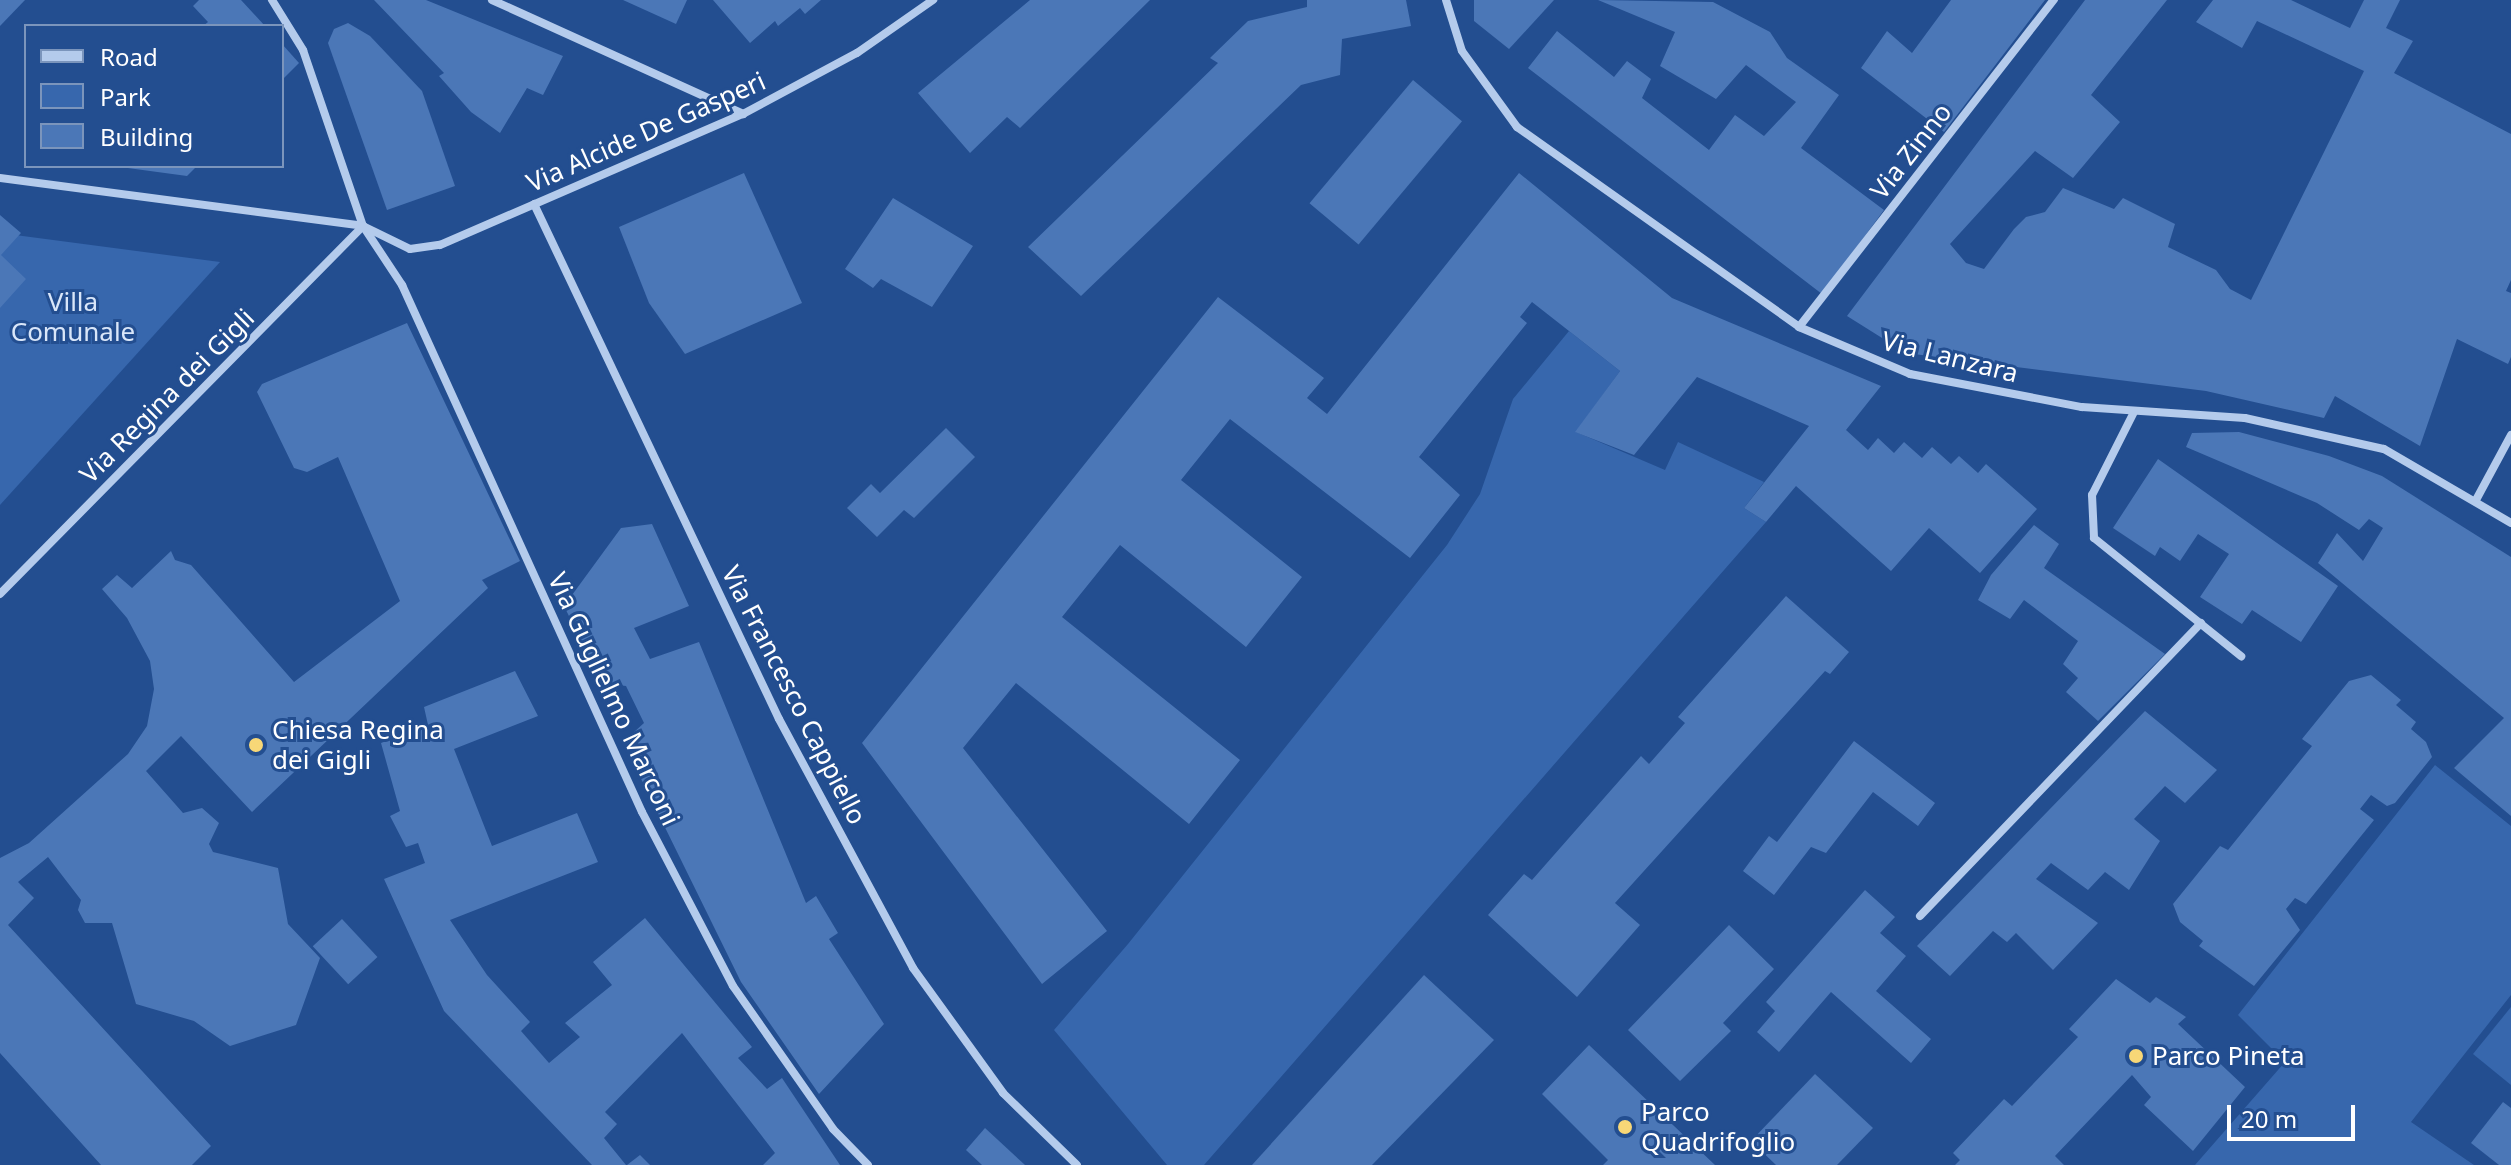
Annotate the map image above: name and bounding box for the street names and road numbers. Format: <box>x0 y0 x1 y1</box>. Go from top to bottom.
street label: Via Alcide De Gasperi <box>522 65 770 199</box>
street label: Via Zinno <box>1864 97 1958 205</box>
street label: Via Regina dei Gigli <box>73 302 261 490</box>
street label: Via Lanzara <box>1879 325 2021 389</box>
street label: Via Francesco Cappiello <box>715 560 873 830</box>
street label: Via Guglielmo Marconi <box>542 568 686 830</box>

